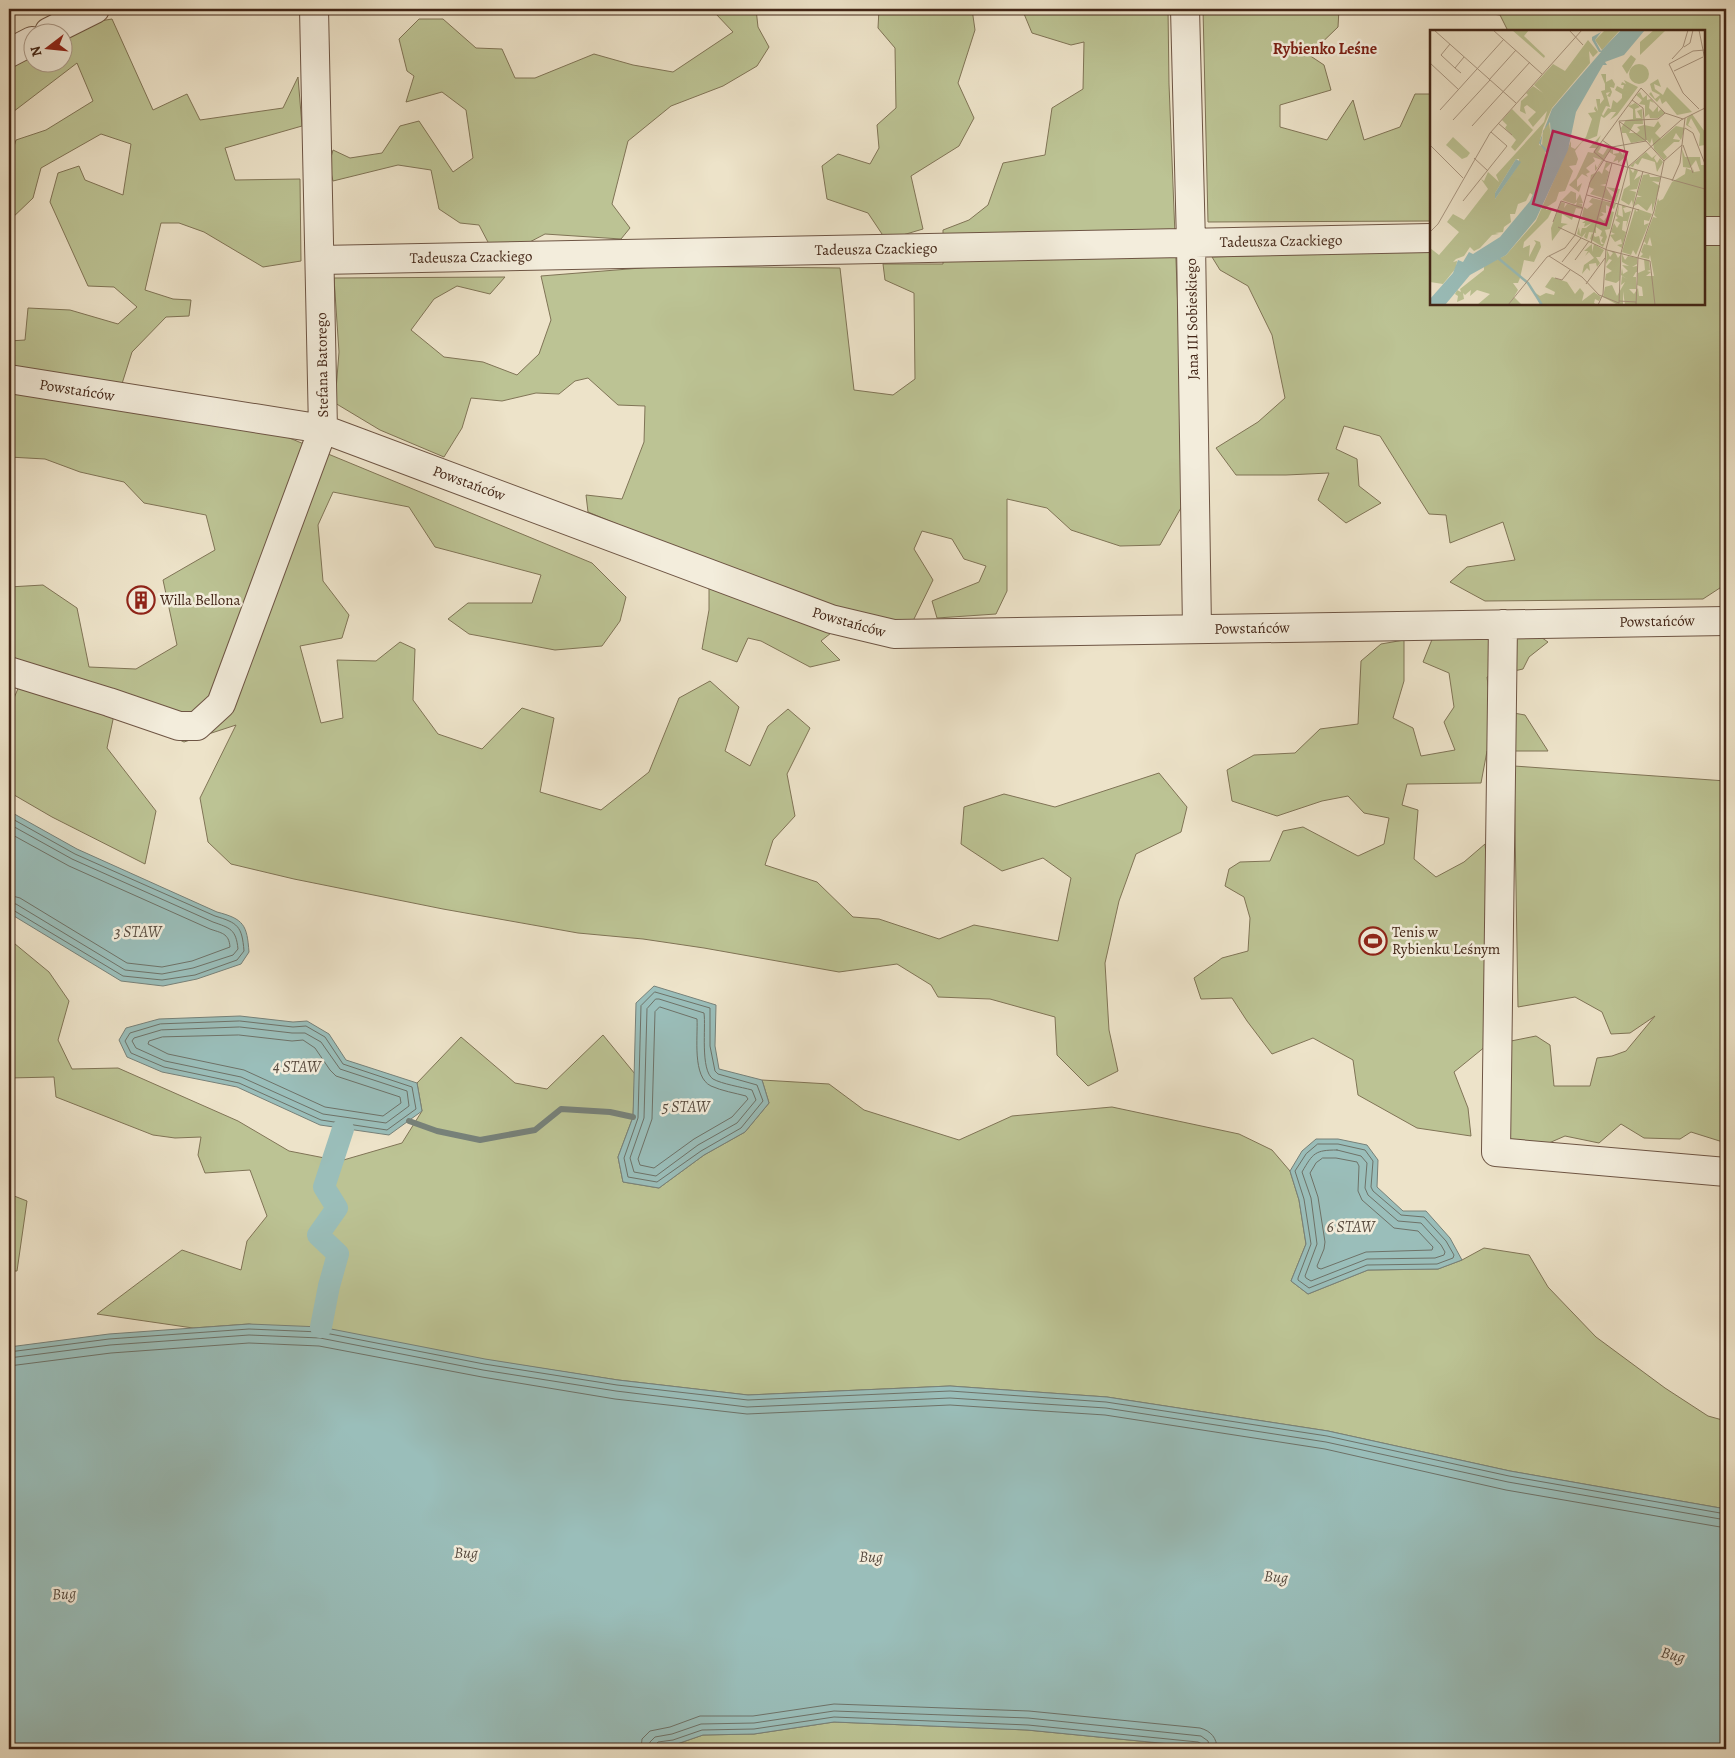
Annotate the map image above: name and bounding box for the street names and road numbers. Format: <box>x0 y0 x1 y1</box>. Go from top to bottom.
street label: Tadeusza Czackiego <box>1219 230 1343 252</box>
street label: Tadeusza Czackiego <box>814 238 938 260</box>
street label: Tadeusza Czackiego <box>409 246 533 268</box>
street label: Jana III Sobieskiego <box>1181 258 1203 380</box>
street label: Stefana Batorego <box>311 312 333 418</box>
street label: Powstańców <box>38 374 116 406</box>
street label: Powstańców <box>430 461 508 505</box>
street label: Powstańców <box>810 602 889 642</box>
street label: Powstańców <box>1619 610 1695 632</box>
street label: Powstańców <box>1214 617 1290 639</box>

